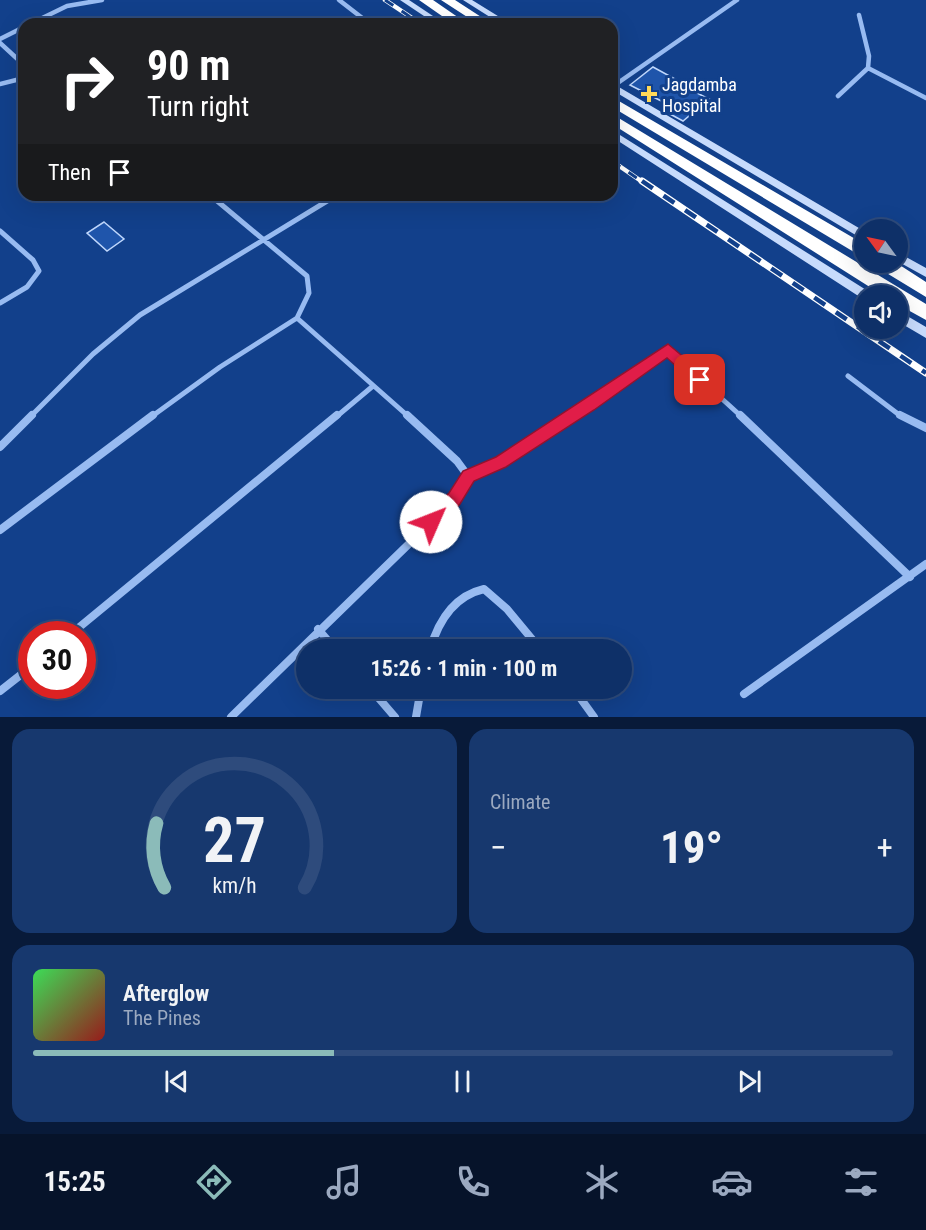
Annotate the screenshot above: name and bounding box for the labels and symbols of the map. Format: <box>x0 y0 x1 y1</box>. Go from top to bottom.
place label: Jagdamba Hospital <box>662 74 737 116</box>
marker: Jagdamba Hospital <box>640 85 658 103</box>
north arrow <box>854 219 908 273</box>
pin <box>674 354 725 405</box>
position arrow <box>399 490 463 554</box>
speed limit sign: 30 <box>18 621 96 699</box>

